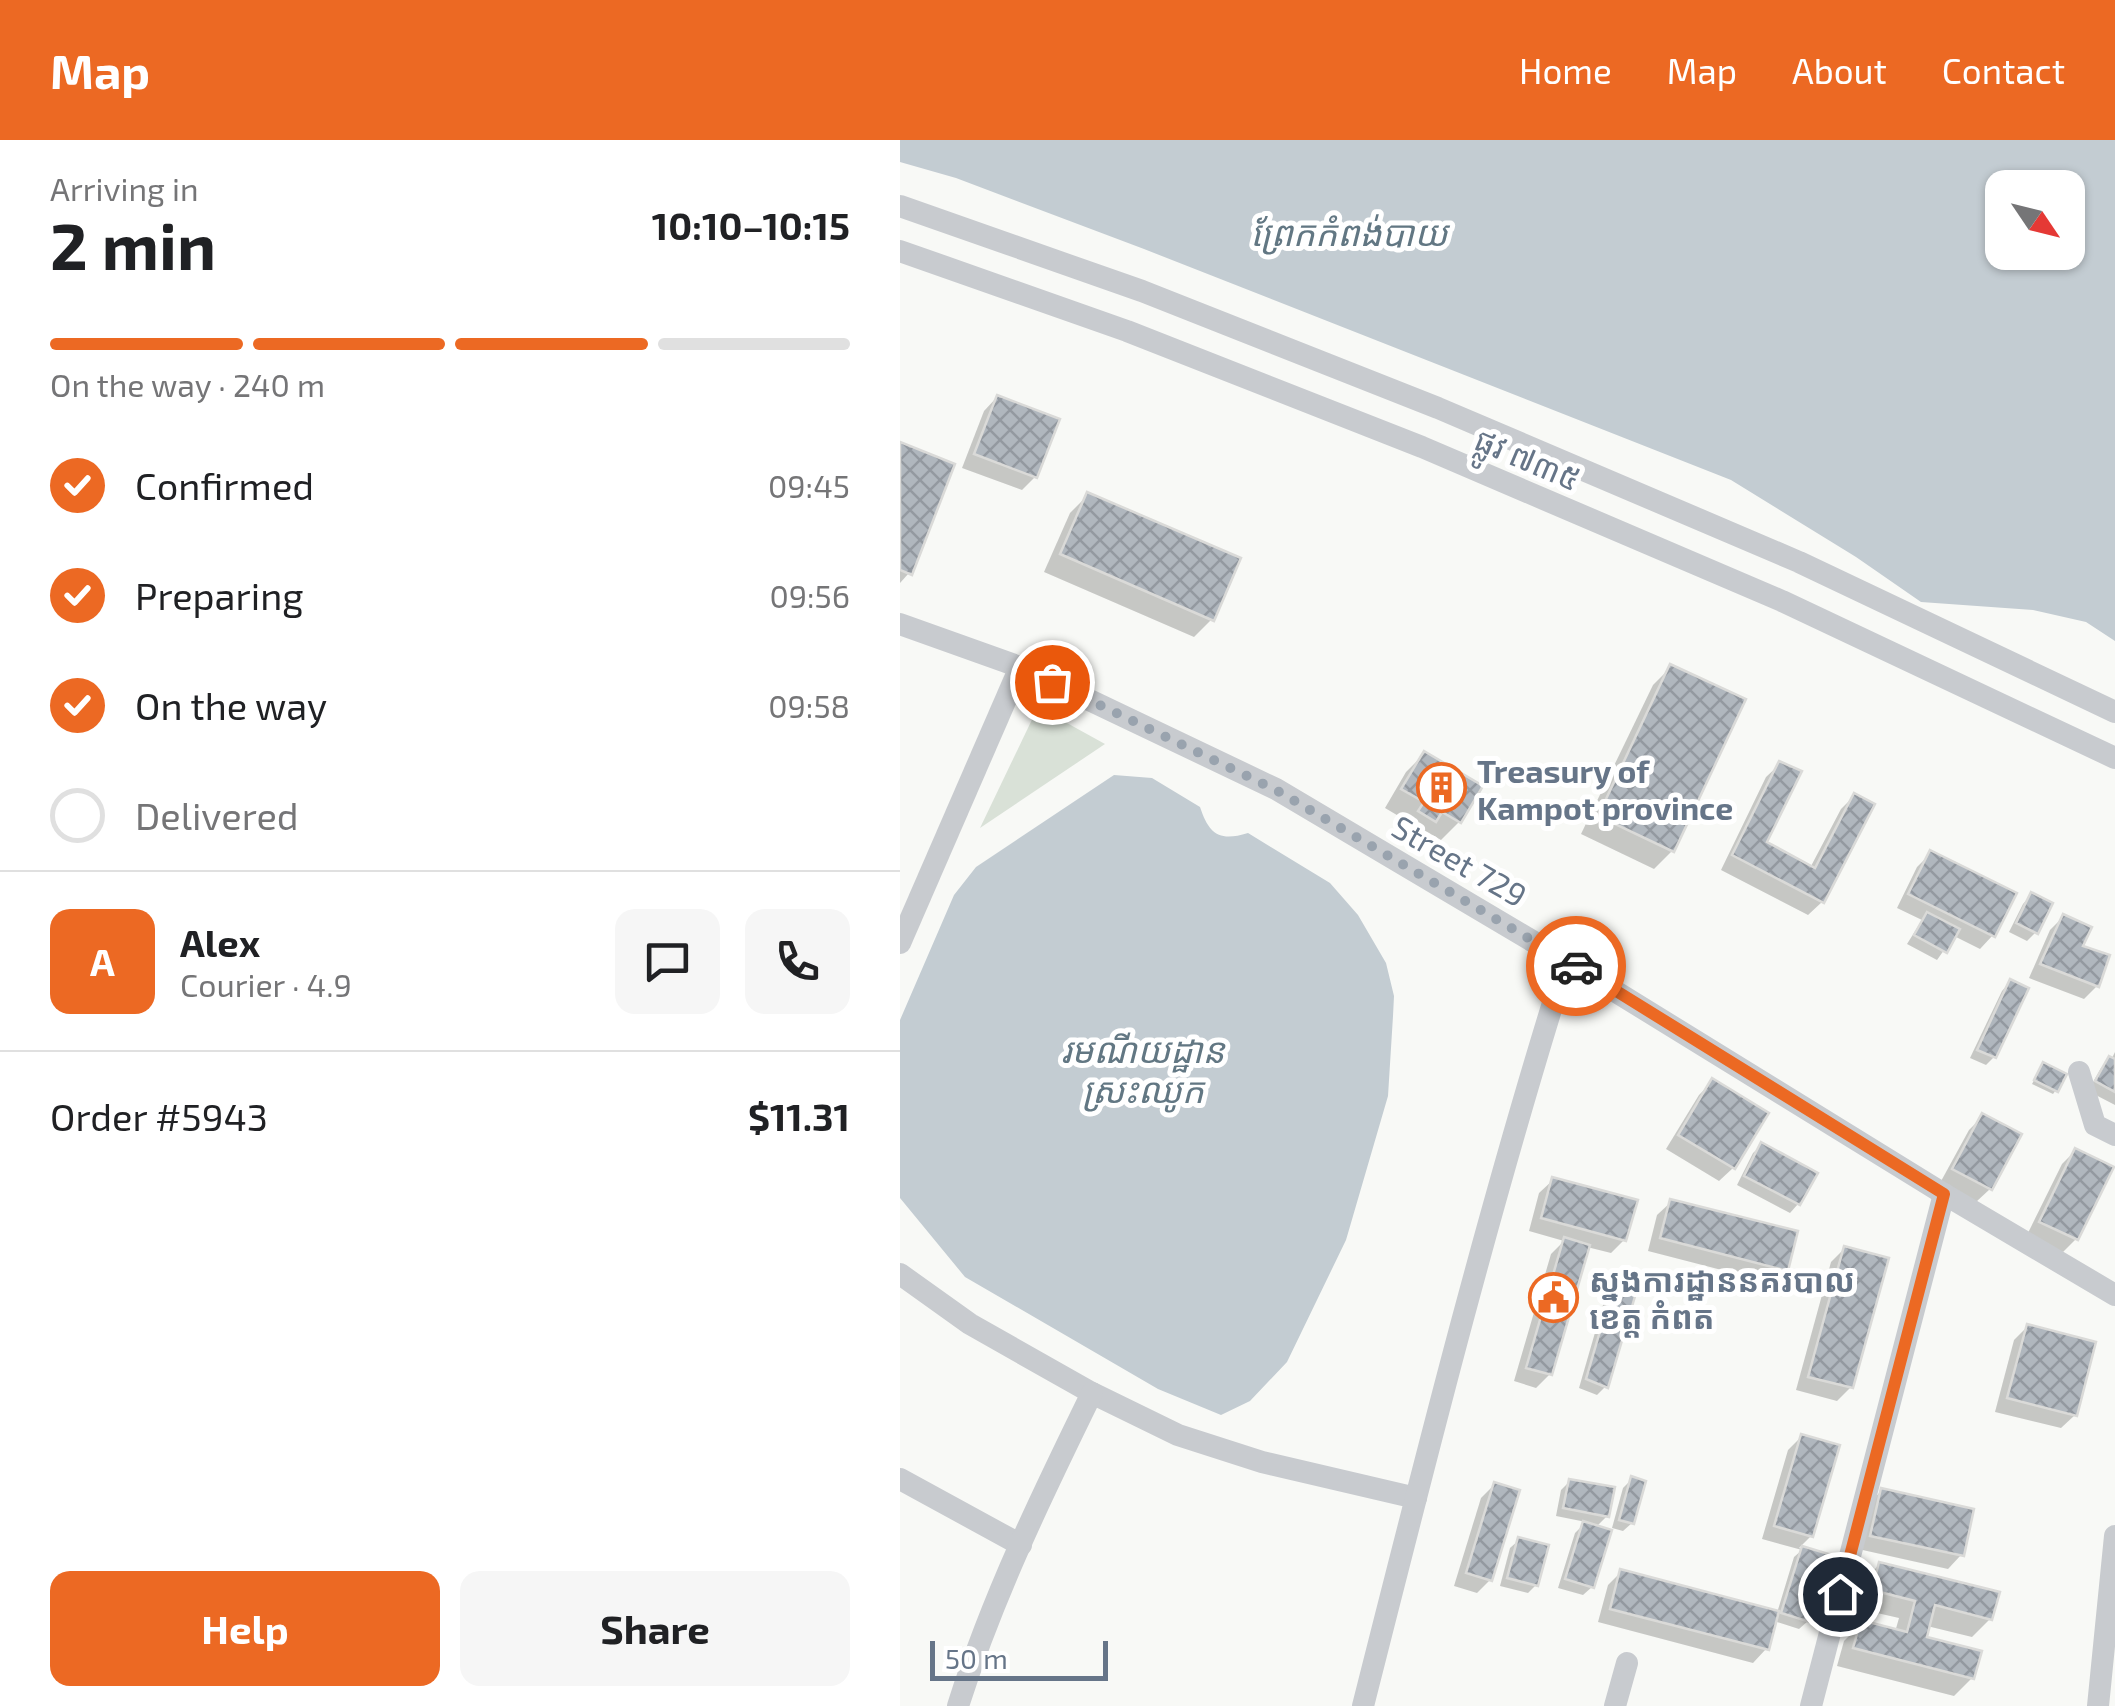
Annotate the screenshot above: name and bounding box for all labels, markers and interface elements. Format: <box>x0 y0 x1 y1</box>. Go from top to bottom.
text: Map <box>50 41 150 99</box>
text: Home <box>1519 49 1612 91</box>
text: Map <box>1667 49 1737 91</box>
text: About <box>1792 49 1887 91</box>
text: Contact <box>1942 49 2065 91</box>
text: Arriving in <box>50 169 199 207</box>
north arrow <box>1985 170 2085 270</box>
map controls <box>1985 170 2085 270</box>
text: 10:10–10:15 <box>652 202 850 248</box>
text: 2 min <box>50 205 216 283</box>
water label: ព្រែកកំពង់បាយ <box>1251 211 1450 255</box>
text: On the way · 240 m <box>50 365 325 403</box>
street label: ផ្លូវ ៧៣៥ <box>1465 419 1586 508</box>
icon: check <box>50 458 105 513</box>
text: Confirmed <box>135 462 314 508</box>
text: 09:45 <box>768 466 850 504</box>
icon: check <box>50 568 105 623</box>
text: Preparing <box>135 572 303 618</box>
text: 09:56 <box>769 576 850 614</box>
pin <box>1010 640 1095 725</box>
icon: bag <box>1025 655 1080 710</box>
icon: check <box>50 678 105 733</box>
text: On the way <box>135 682 327 728</box>
text: 09:58 <box>768 686 850 724</box>
place label: Treasury of Kampot province <box>1477 751 1733 826</box>
building icon: Treasury of Kampot province <box>1416 762 1468 814</box>
text: Delivered <box>135 792 299 838</box>
street label: Street 729 <box>1386 806 1534 914</box>
button: chat <box>615 909 720 1014</box>
button: phone <box>745 909 850 1014</box>
courier <box>1526 916 1626 1016</box>
text: Alex <box>180 919 260 965</box>
text: A <box>90 938 115 984</box>
icon: car <box>1549 939 1604 994</box>
text: Courier · 4.9 <box>180 965 352 1003</box>
water label: រមណីយដ្ឋាន ស្រះឈូក <box>1061 1028 1227 1113</box>
text: Order #5943 <box>50 1093 268 1139</box>
text: $11.31 <box>748 1093 850 1139</box>
place label: ស្នងការដ្ឋាននគរបាល ខេត្ត កំពត <box>1589 1260 1855 1338</box>
public building icon: ស្នងការដ្ឋាននគរបាល ខេត្ត កំពត <box>1528 1271 1580 1323</box>
pin <box>1798 1552 1883 1637</box>
icon: home <box>1813 1567 1868 1622</box>
button: Help <box>50 1571 440 1686</box>
button: Share <box>460 1571 850 1686</box>
scale bar <box>930 1636 1108 1680</box>
text: 50 m <box>945 1641 1008 1675</box>

